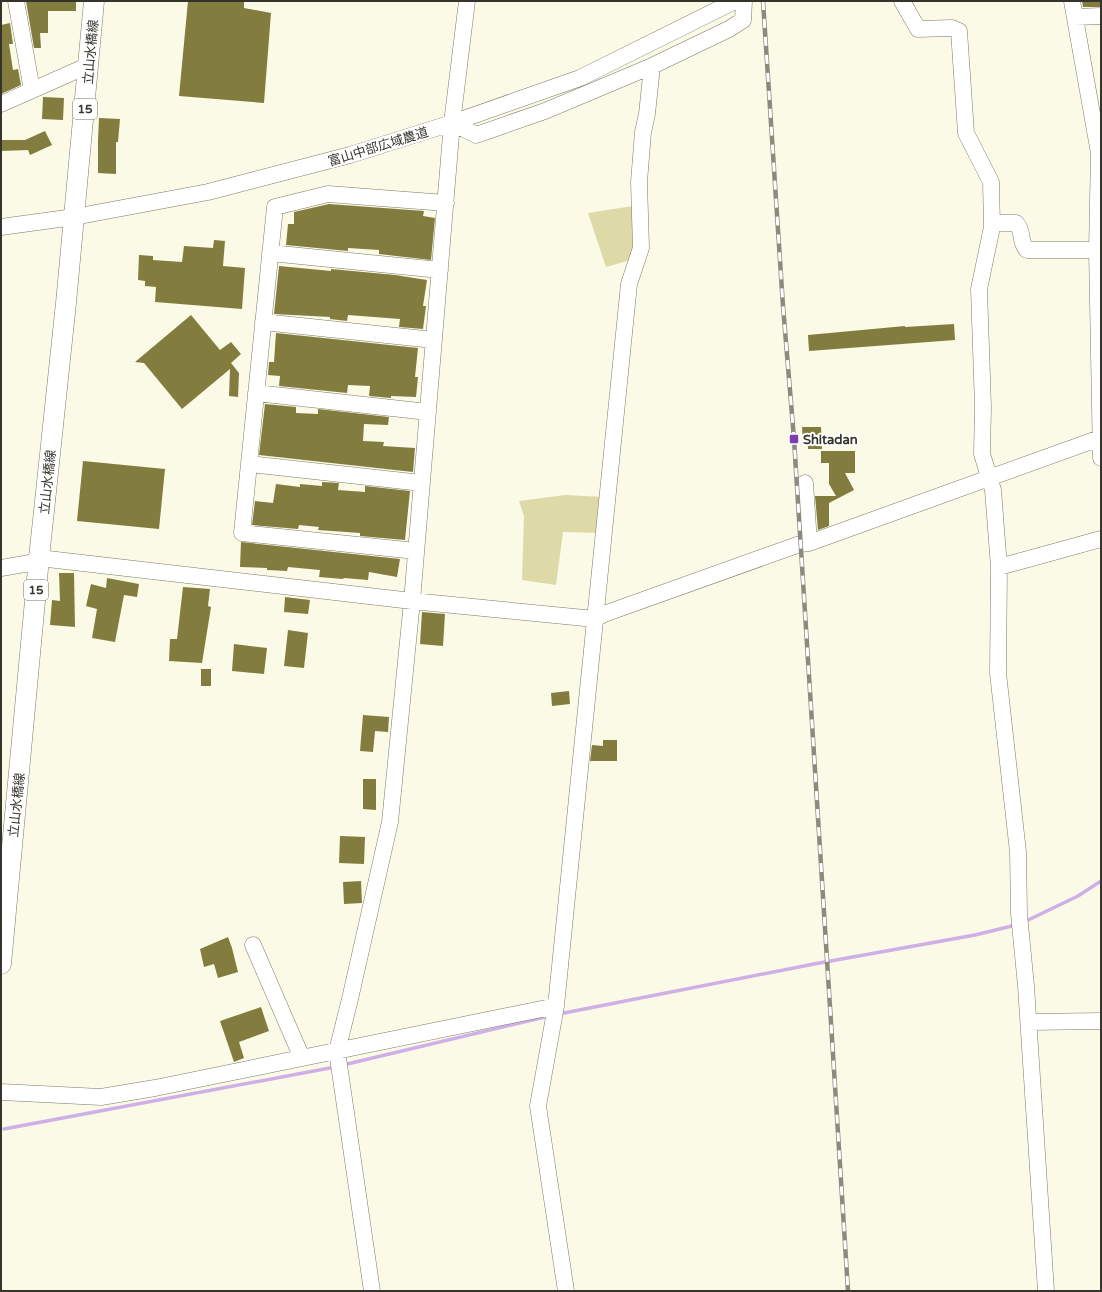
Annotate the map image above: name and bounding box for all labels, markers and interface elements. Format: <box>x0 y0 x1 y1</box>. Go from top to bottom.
street label: 立山水橋線 <box>80 19 102 85</box>
road number: 15 <box>73 99 97 119</box>
street label: 富山中部広域農道 <box>326 124 430 170</box>
place label: Shitadan <box>803 432 858 448</box>
marker: Shitadan <box>788 433 800 445</box>
street label: 立山水橋線 <box>37 449 59 515</box>
road number: 15 <box>24 580 48 600</box>
street label: 立山水橋線 <box>6 772 28 838</box>

